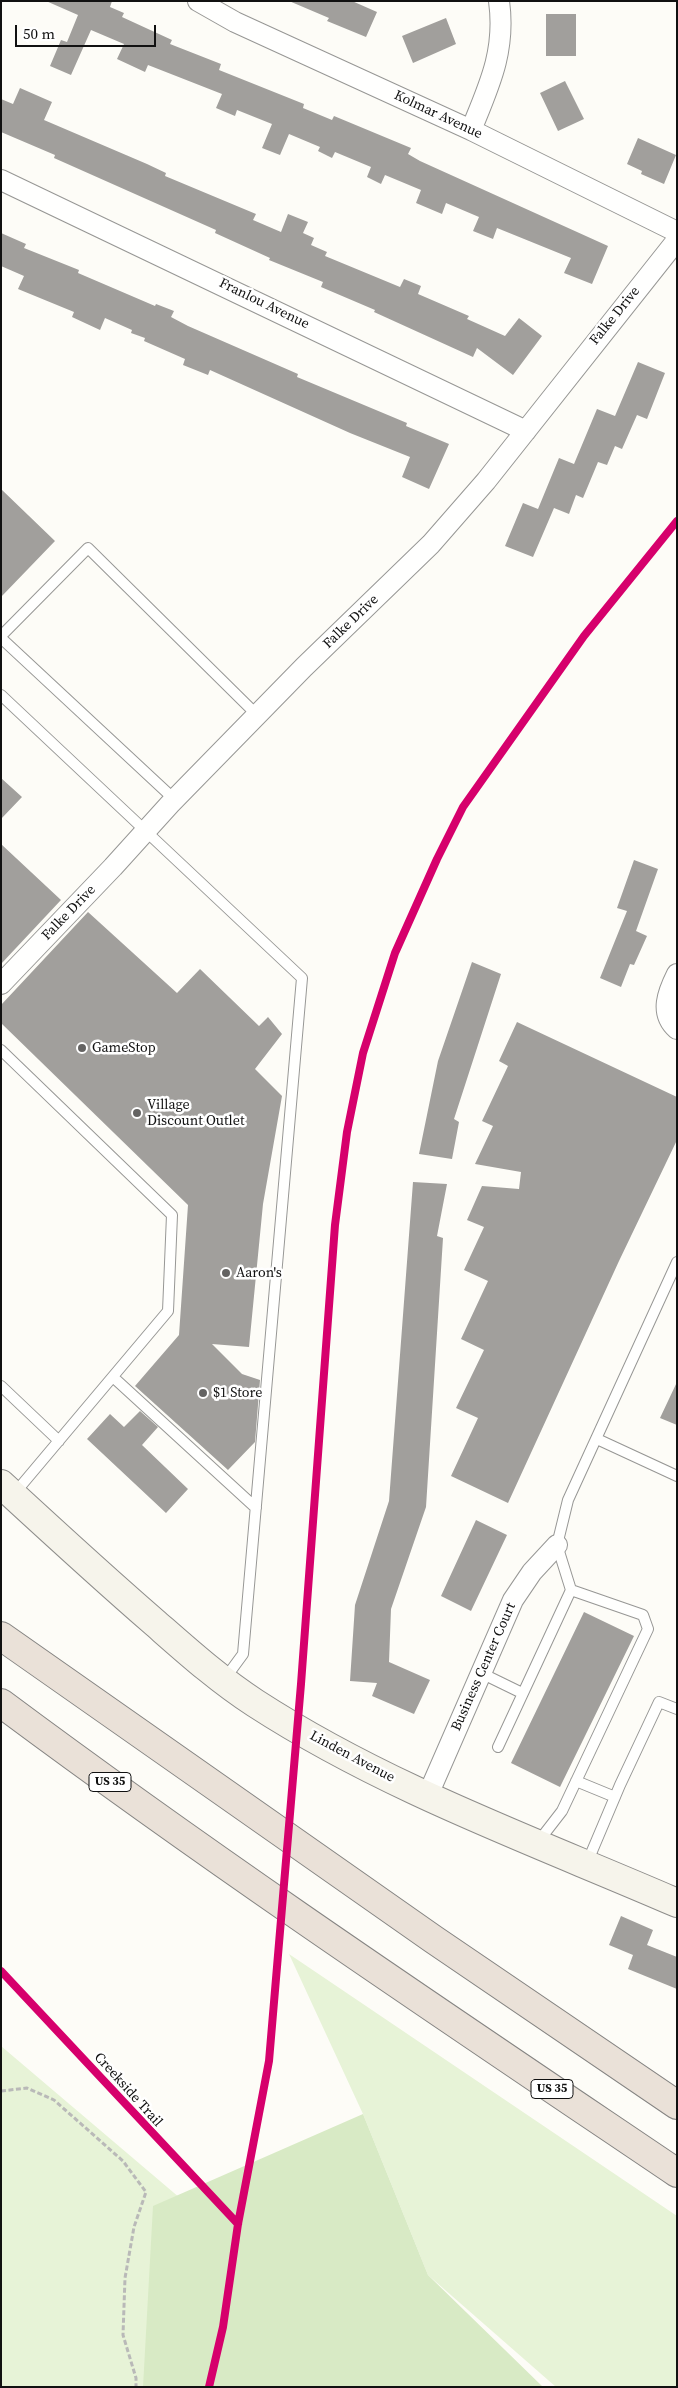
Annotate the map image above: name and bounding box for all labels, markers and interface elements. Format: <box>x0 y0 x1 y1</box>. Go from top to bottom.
scale bar <box>18 15 159 47</box>
text: 50 m <box>23 23 55 44</box>
street label: Kolmar Avenue <box>391 87 485 143</box>
street label: Franlou Avenue <box>216 275 312 333</box>
street label: Falke Drive <box>586 283 644 349</box>
street label: Falke Drive <box>320 592 382 652</box>
street label: Falke Drive <box>39 882 99 944</box>
place label: GameStop <box>92 1040 156 1056</box>
marker: GameStop <box>76 1042 88 1054</box>
place label: Village Discount Outlet <box>147 1097 244 1130</box>
marker: Village Discount Outlet <box>131 1107 143 1119</box>
place label: Aaron's <box>236 1265 282 1281</box>
marker: Aaron's <box>220 1267 232 1279</box>
place label: $1 Store <box>213 1385 262 1401</box>
marker: $1 Store <box>197 1387 209 1399</box>
street label: Business Center Court <box>448 1600 520 1734</box>
street label: Linden Avenue <box>307 1728 397 1786</box>
road number: US 35 <box>89 1772 131 1791</box>
street label: Creekside Trail <box>90 2049 166 2131</box>
road number: US 35 <box>531 2080 573 2098</box>

